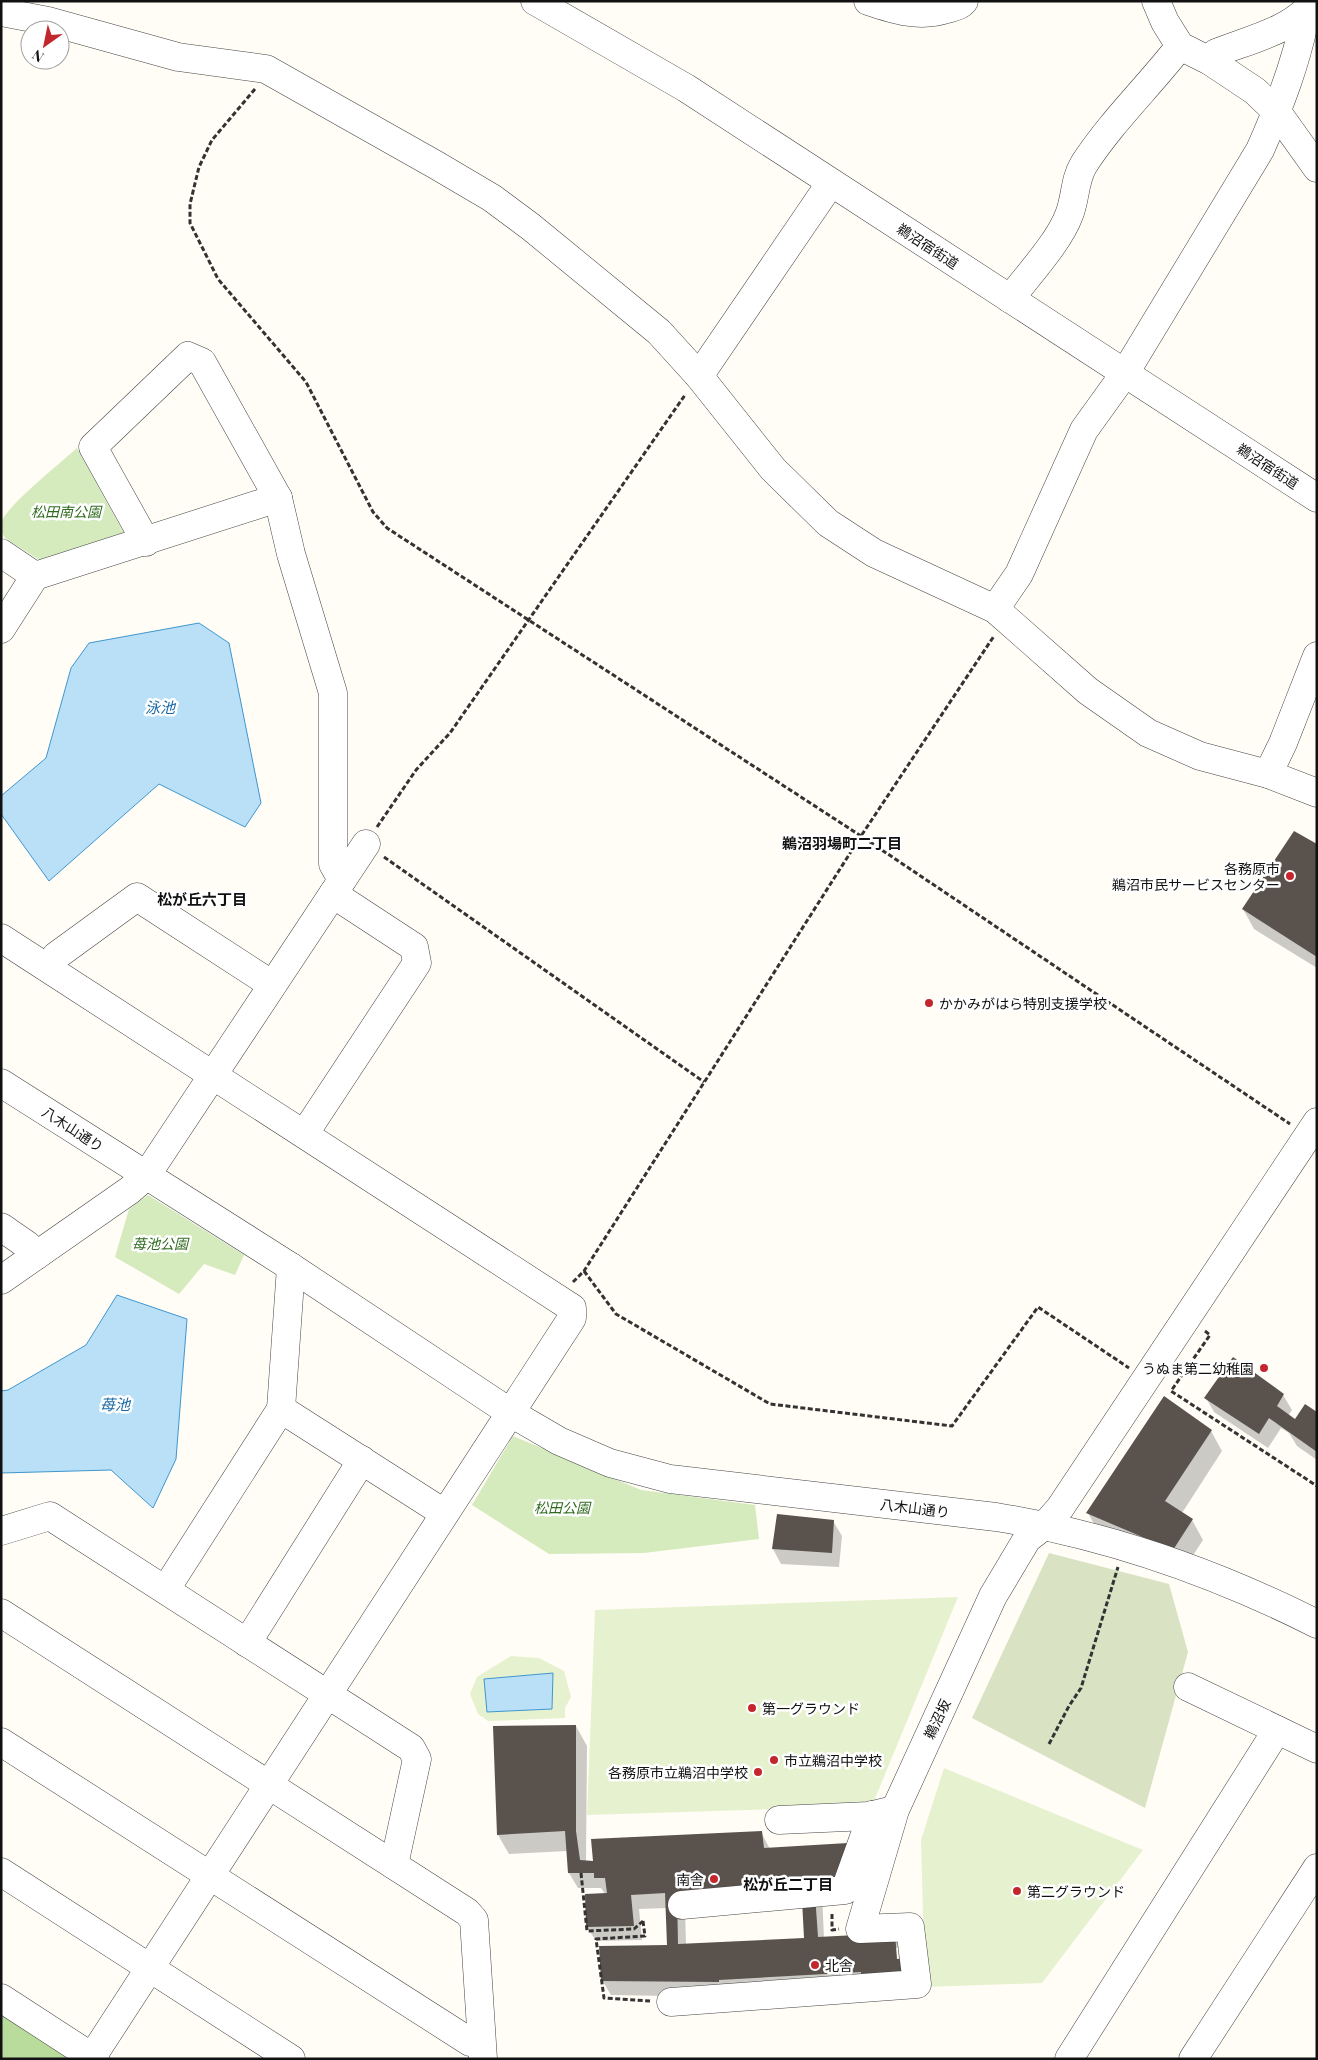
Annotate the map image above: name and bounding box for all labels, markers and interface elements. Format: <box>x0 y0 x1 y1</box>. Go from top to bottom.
north arrow <box>20 20 70 70</box>
text: N <box>28 46 47 67</box>
street label: 鵜沼宿街道 <box>893 219 963 273</box>
street label: 鵜沼宿街道 <box>1233 439 1303 493</box>
park label: 松田南公園 <box>31 502 103 521</box>
water label: 泳池 <box>145 697 177 717</box>
district label: 鵜沼羽場町二丁目 <box>782 833 902 853</box>
place label: 各務原市 鵜沼市民サービスセンター <box>1112 859 1280 894</box>
marker: 各務原市 鵜沼市民サービスセンター <box>1284 870 1296 882</box>
district label: 松が丘六丁目 <box>157 889 247 909</box>
place label: かかみがはら特別支援学校 <box>939 994 1107 1013</box>
marker: かかみがはら特別支援学校 <box>923 997 935 1009</box>
street label: 八木山通り <box>38 1102 108 1156</box>
park label: 苺池公園 <box>132 1234 190 1253</box>
place label: うぬま第二幼稚園 <box>1142 1359 1254 1378</box>
marker: うぬま第二幼稚園 <box>1258 1362 1270 1374</box>
water label: 苺池 <box>100 1394 132 1414</box>
street label: 八木山通り <box>879 1494 951 1522</box>
park label: 松田公園 <box>534 1498 592 1517</box>
street label: 鵜沼坂 <box>920 1696 954 1742</box>
place label: 第一グラウンド <box>762 1699 860 1718</box>
marker: 第一グラウンド <box>746 1702 758 1714</box>
place label: 市立鵜沼中学校 <box>784 1751 882 1770</box>
marker: 市立鵜沼中学校 <box>768 1754 780 1766</box>
place label: 各務原市立鵜沼中学校 <box>608 1763 748 1782</box>
marker: 各務原市立鵜沼中学校 <box>752 1766 764 1778</box>
place label: 南舎 <box>676 1870 704 1889</box>
marker: 南舎 <box>708 1873 720 1885</box>
district label: 松が丘二丁目 <box>743 1874 833 1894</box>
place label: 第二グラウンド <box>1027 1882 1125 1901</box>
marker: 第二グラウンド <box>1011 1885 1023 1897</box>
place label: 北舎 <box>825 1956 853 1975</box>
marker: 北舎 <box>809 1959 821 1971</box>

